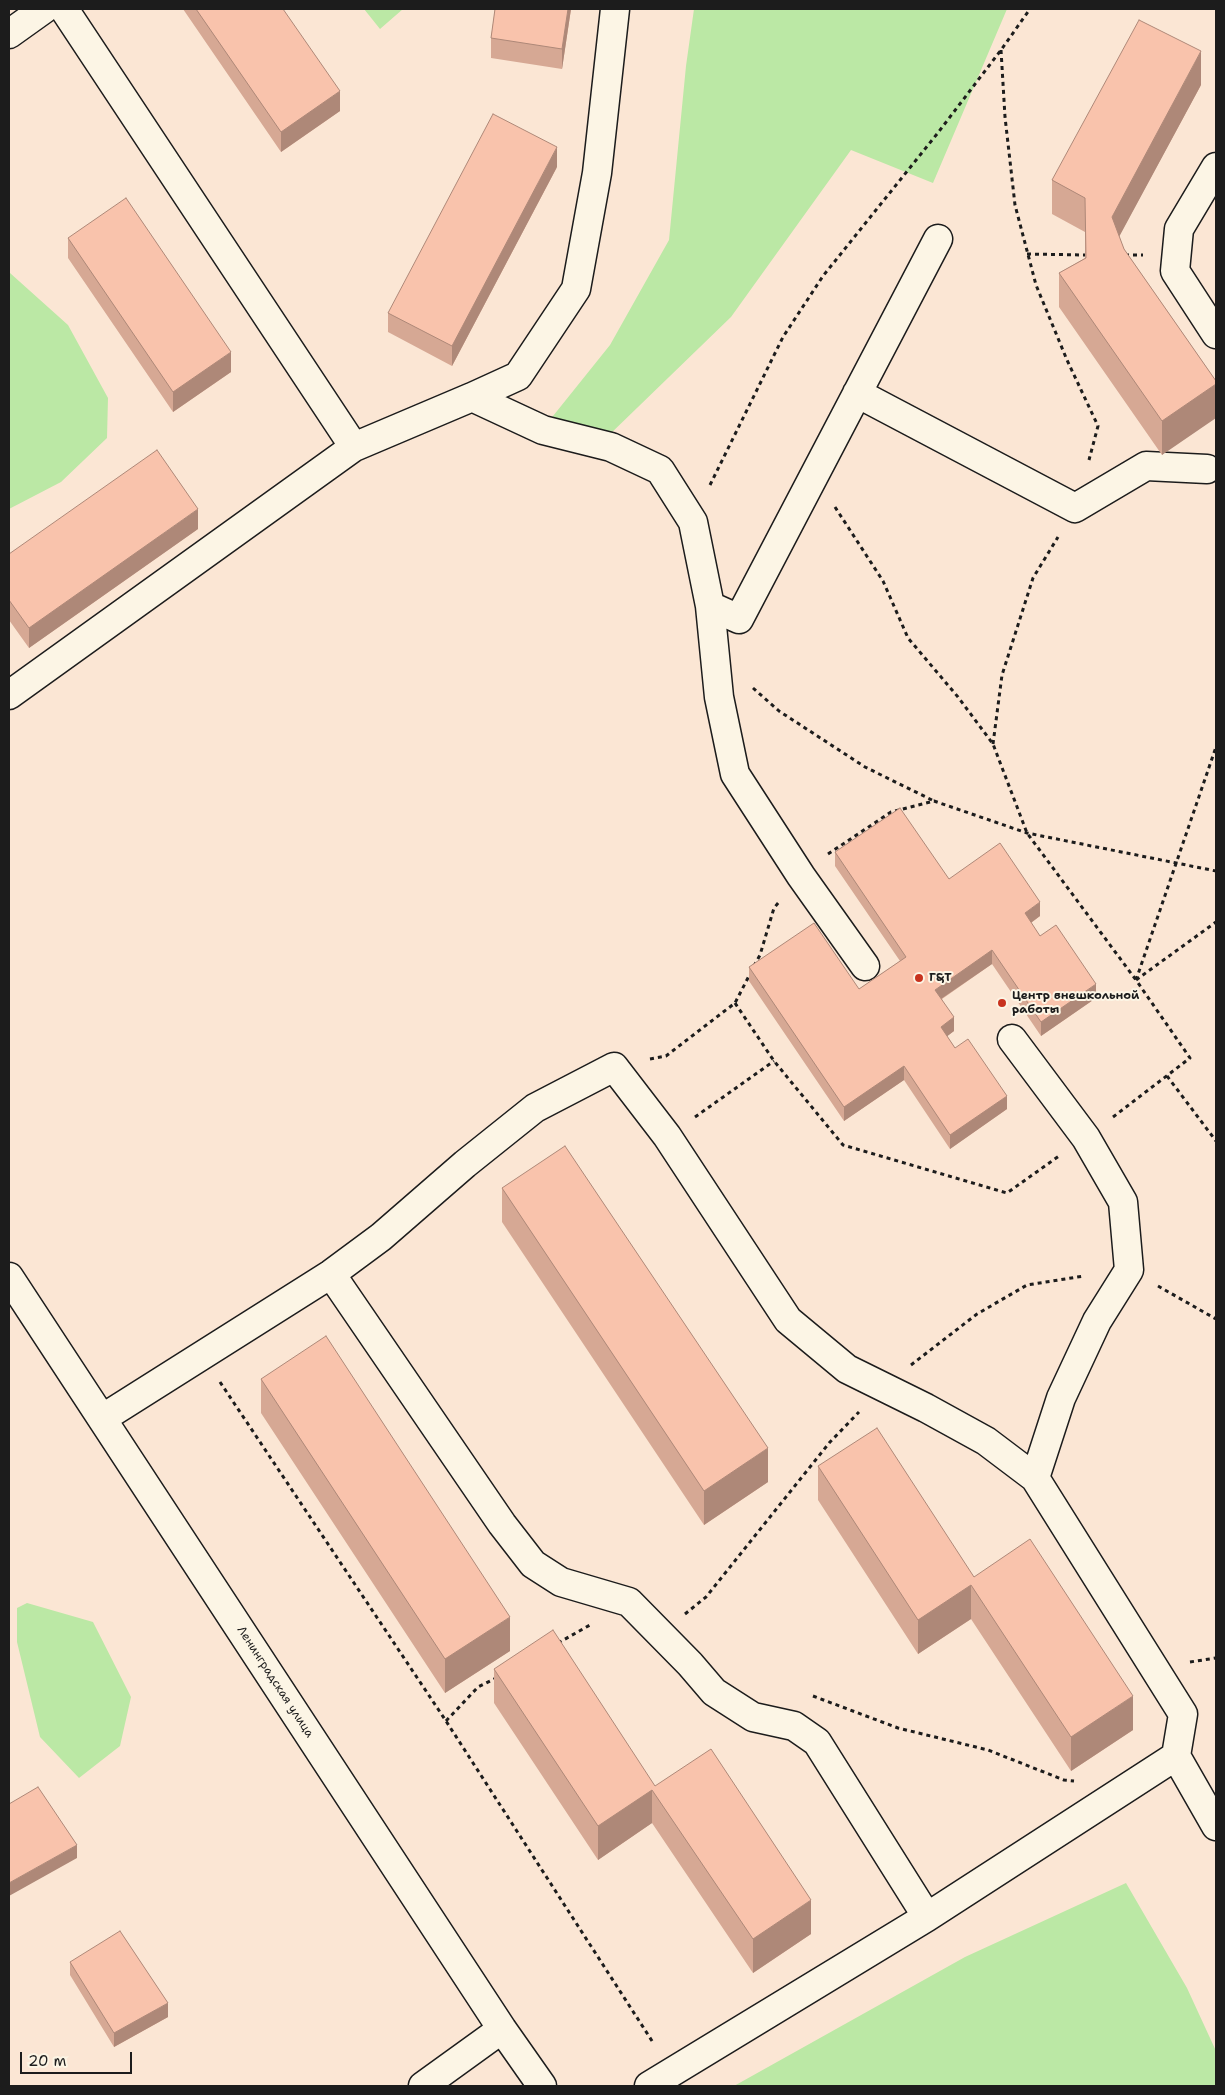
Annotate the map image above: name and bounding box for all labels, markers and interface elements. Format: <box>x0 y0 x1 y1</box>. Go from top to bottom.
place label: Г&Т <box>929 971 952 985</box>
marker: Г&Т <box>913 972 925 984</box>
place label: Центр внешкольной работы <box>1012 989 1139 1017</box>
marker: Центр внешкольной работы <box>996 997 1008 1009</box>
street label: Ленинградская улица <box>234 1624 316 1740</box>
scale bar <box>22 2042 135 2074</box>
text: 20 m <box>28 2051 67 2071</box>

